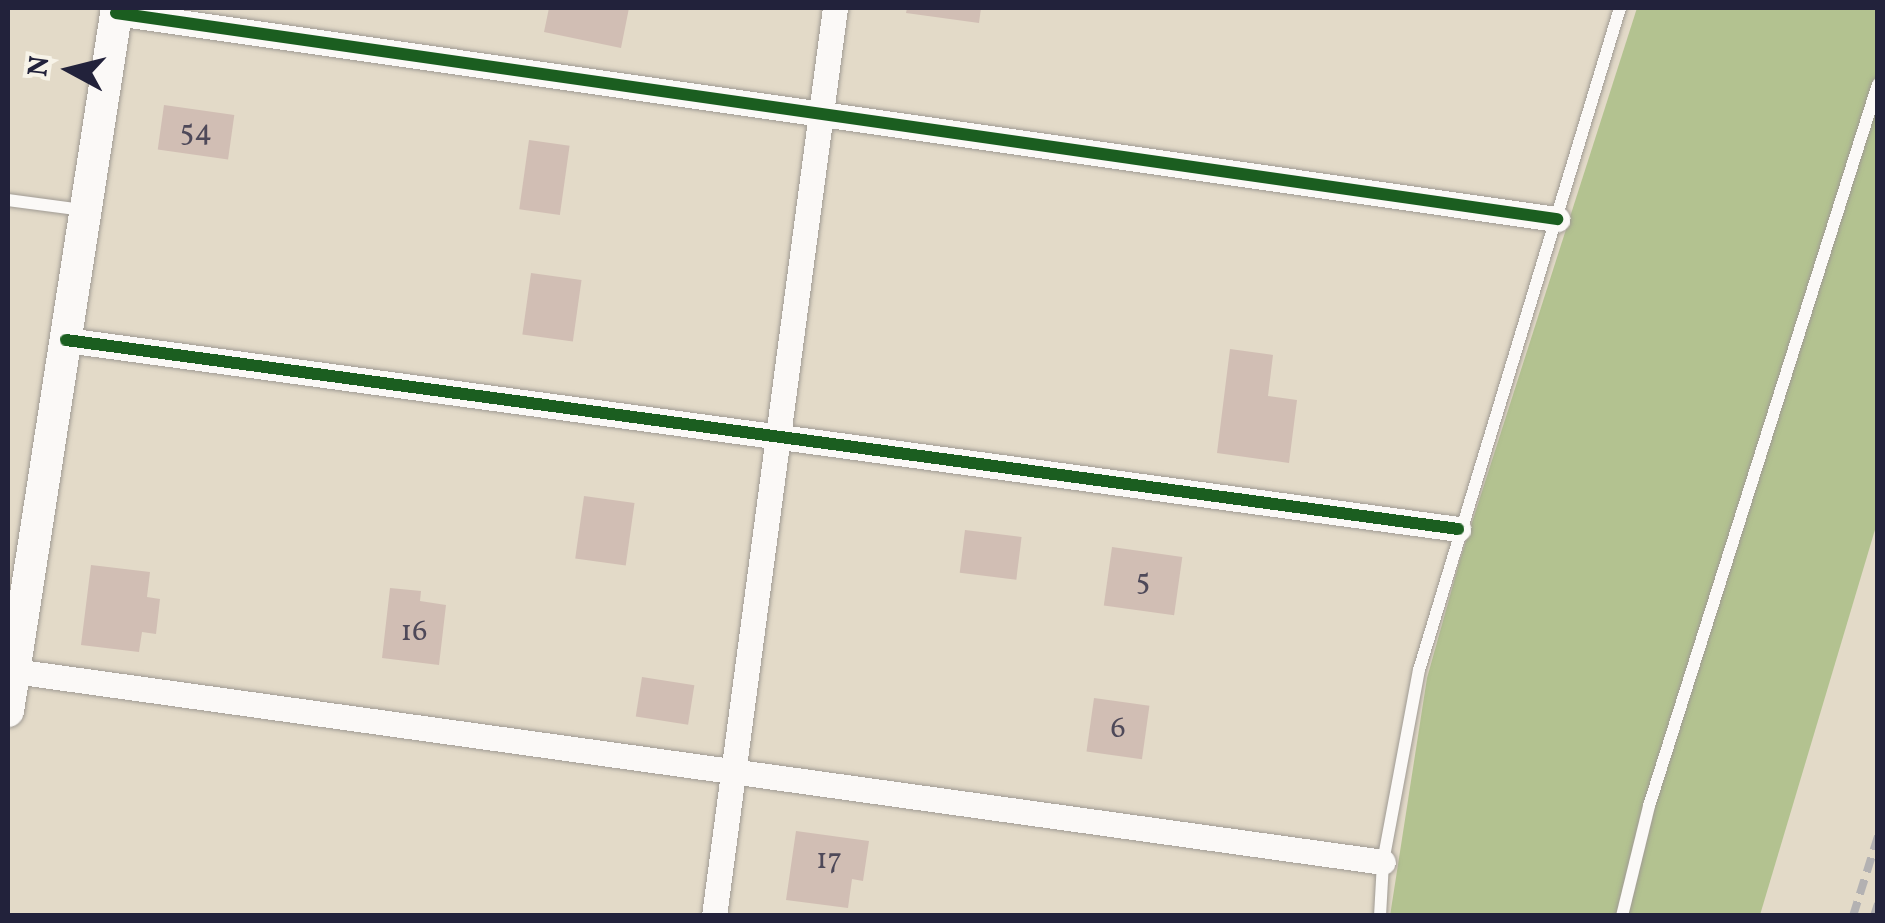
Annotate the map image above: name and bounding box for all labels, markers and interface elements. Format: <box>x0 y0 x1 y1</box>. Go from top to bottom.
north arrow <box>20 20 120 120</box>
text: N <box>19 54 60 79</box>
house number: 54 <box>180 114 212 150</box>
house number: 5 <box>1136 563 1150 599</box>
house number: 16 <box>401 614 427 650</box>
house number: 6 <box>1110 711 1126 747</box>
house number: 17 <box>816 842 842 878</box>

